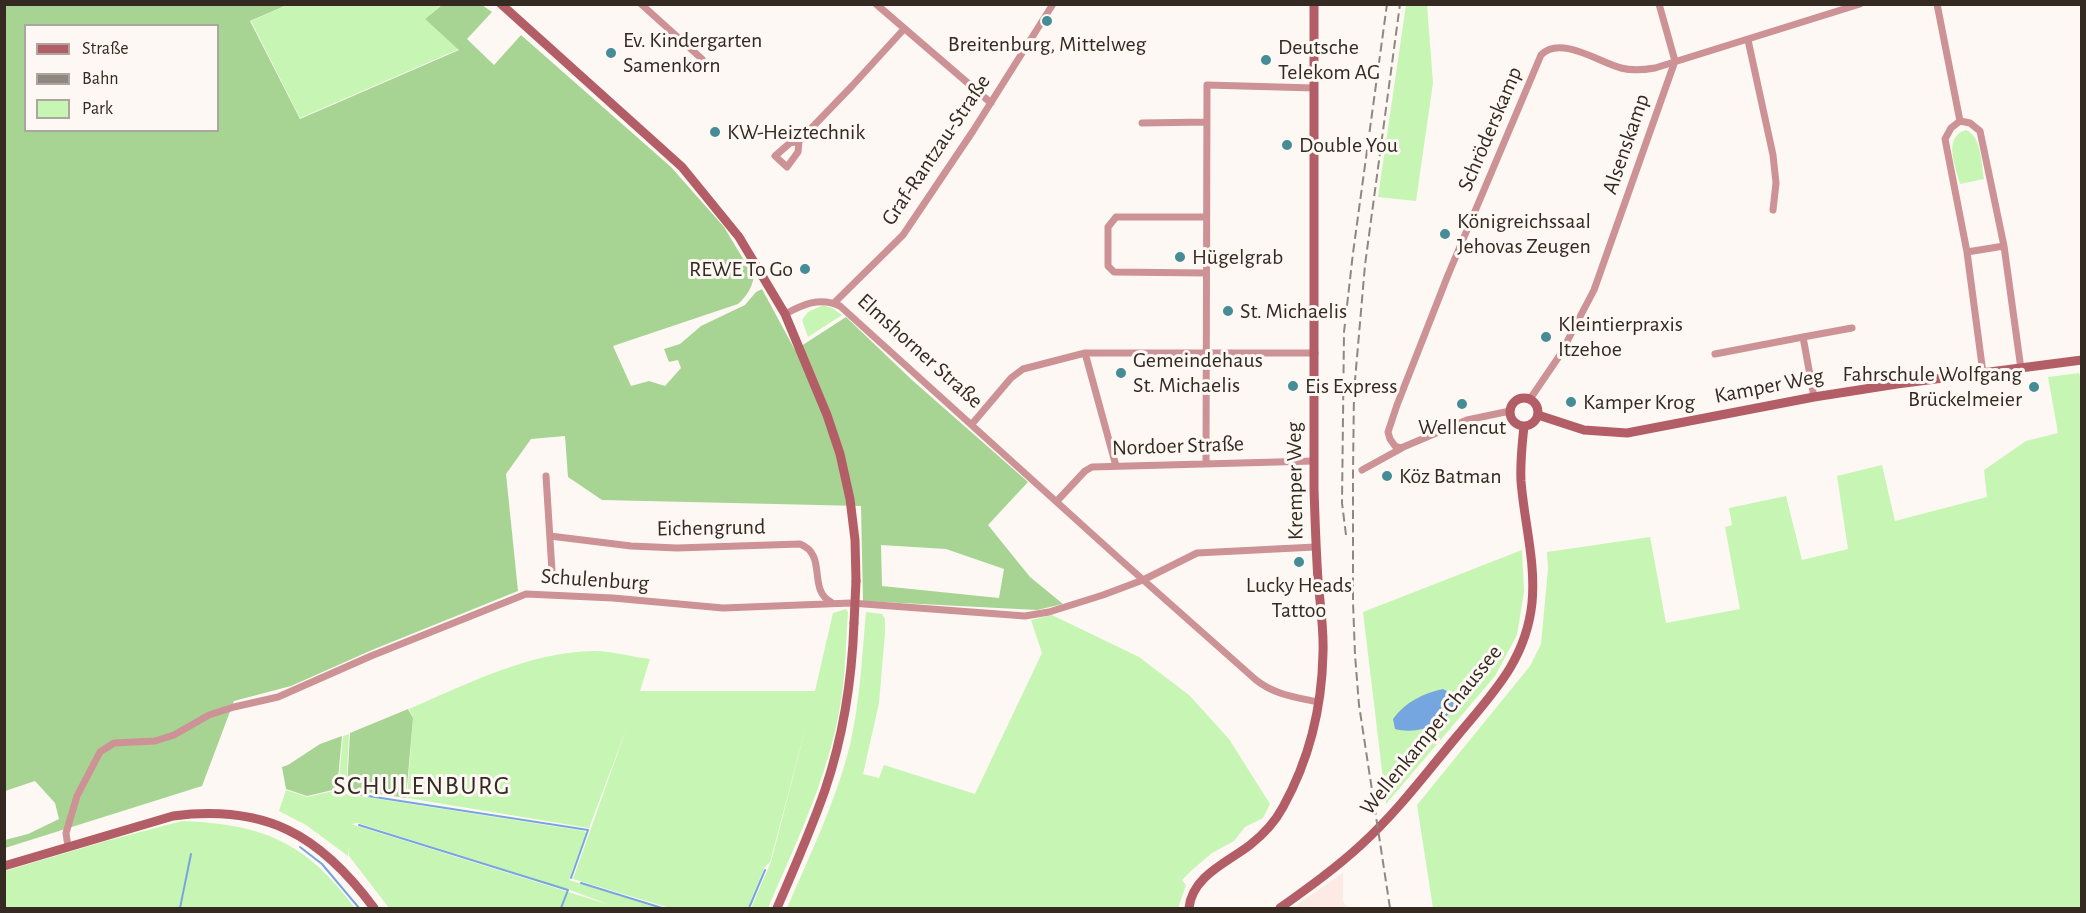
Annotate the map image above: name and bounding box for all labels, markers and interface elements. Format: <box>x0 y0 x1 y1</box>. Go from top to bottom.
marker: Breitenburg, Mittelweg <box>1040 14 1054 28</box>
legend <box>24 24 219 132</box>
place label: Ev. Kindergarten Samenkorn <box>623 27 762 78</box>
place label: Breitenburg, Mittelweg <box>948 31 1146 57</box>
place label: Deutsche Telekom AG <box>1278 34 1380 86</box>
text: Straße <box>82 40 128 58</box>
marker: Ev. Kindergarten Samenkorn <box>604 46 618 60</box>
marker: Deutsche Telekom AG <box>1259 53 1273 67</box>
street label: Schröderskamp <box>1452 63 1528 195</box>
street label: Graf-Rantzau-Straße <box>876 69 996 231</box>
text: Bahn <box>82 70 118 88</box>
street label: Alsenskamp <box>1597 90 1655 198</box>
text: Park <box>82 100 113 118</box>
place label: KW-Heiztechnik <box>727 119 865 145</box>
marker: KW-Heiztechnik <box>708 125 722 139</box>
place label: Double You <box>1299 132 1398 158</box>
marker: Double You <box>1280 138 1294 152</box>
place label: Königreichssaal Jehovas Zeugen <box>1457 208 1591 260</box>
marker: Königreichssaal Jehovas Zeugen <box>1438 227 1452 241</box>
place label: Hügelgrab <box>1192 244 1283 270</box>
marker: Hügelgrab <box>1173 250 1187 264</box>
place label: REWE To Go <box>689 256 793 282</box>
marker: REWE To Go <box>798 262 812 276</box>
street label: Elmshorner Straße <box>852 288 988 414</box>
place label: St. Michaelis <box>1240 298 1347 324</box>
marker: St. Michaelis <box>1221 304 1235 318</box>
place label: Kleintierpraxis Itzehoe <box>1558 311 1683 362</box>
marker: Kleintierpraxis Itzehoe <box>1539 330 1553 344</box>
place label: Gemeindehaus St. Michaelis <box>1133 347 1263 398</box>
place label: Fahrschule Wolfgang Brückelmeier <box>1843 361 2022 412</box>
street label: Kamper Weg <box>1712 362 1826 410</box>
marker: Gemeindehaus St. Michaelis <box>1114 366 1128 380</box>
place label: Eis Express <box>1305 373 1397 399</box>
marker: Eis Express <box>1286 379 1300 393</box>
marker: Fahrschule Wolfgang Brückelmeier <box>2027 380 2041 394</box>
place label: Kamper Krog <box>1583 389 1695 415</box>
marker: Kamper Krog <box>1564 395 1578 409</box>
marker: Wellencut <box>1455 397 1469 411</box>
place label: Wellencut <box>1418 414 1506 440</box>
street label: Kremper Weg <box>1281 422 1309 540</box>
street label: Nordoer Straße <box>1112 431 1244 461</box>
place label: Köz Batman <box>1399 463 1502 489</box>
marker: Köz Batman <box>1380 469 1394 483</box>
street label: Eichengrund <box>656 514 766 542</box>
marker: Lucky Heads Tattoo <box>1292 555 1306 569</box>
street label: Schulenburg <box>540 563 650 597</box>
place label: Lucky Heads Tattoo <box>1246 572 1352 624</box>
street label: Wellenkamper Chaussee <box>1354 640 1508 820</box>
district label: SCHULENBURG <box>333 770 511 802</box>

